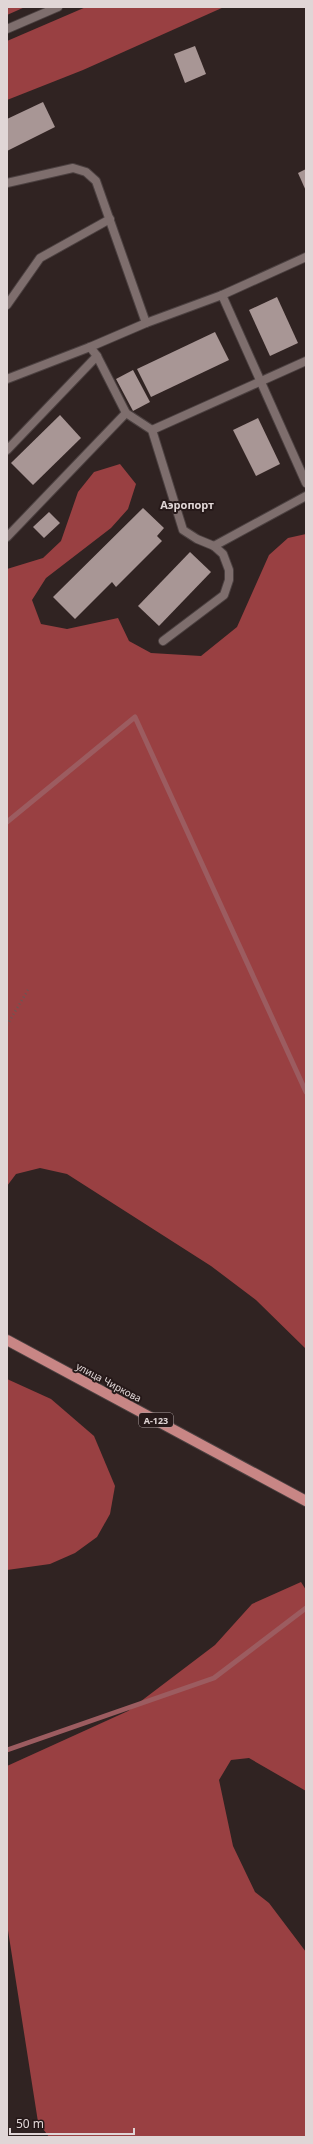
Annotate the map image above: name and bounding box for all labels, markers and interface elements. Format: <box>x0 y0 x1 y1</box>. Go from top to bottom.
district label: Аэропорт <box>160 497 214 512</box>
street label: улица Чиркова <box>74 1359 144 1405</box>
road number: А-123 <box>139 1413 173 1427</box>
scale bar <box>10 2110 134 2136</box>
text: 50 m <box>16 2115 44 2132</box>

